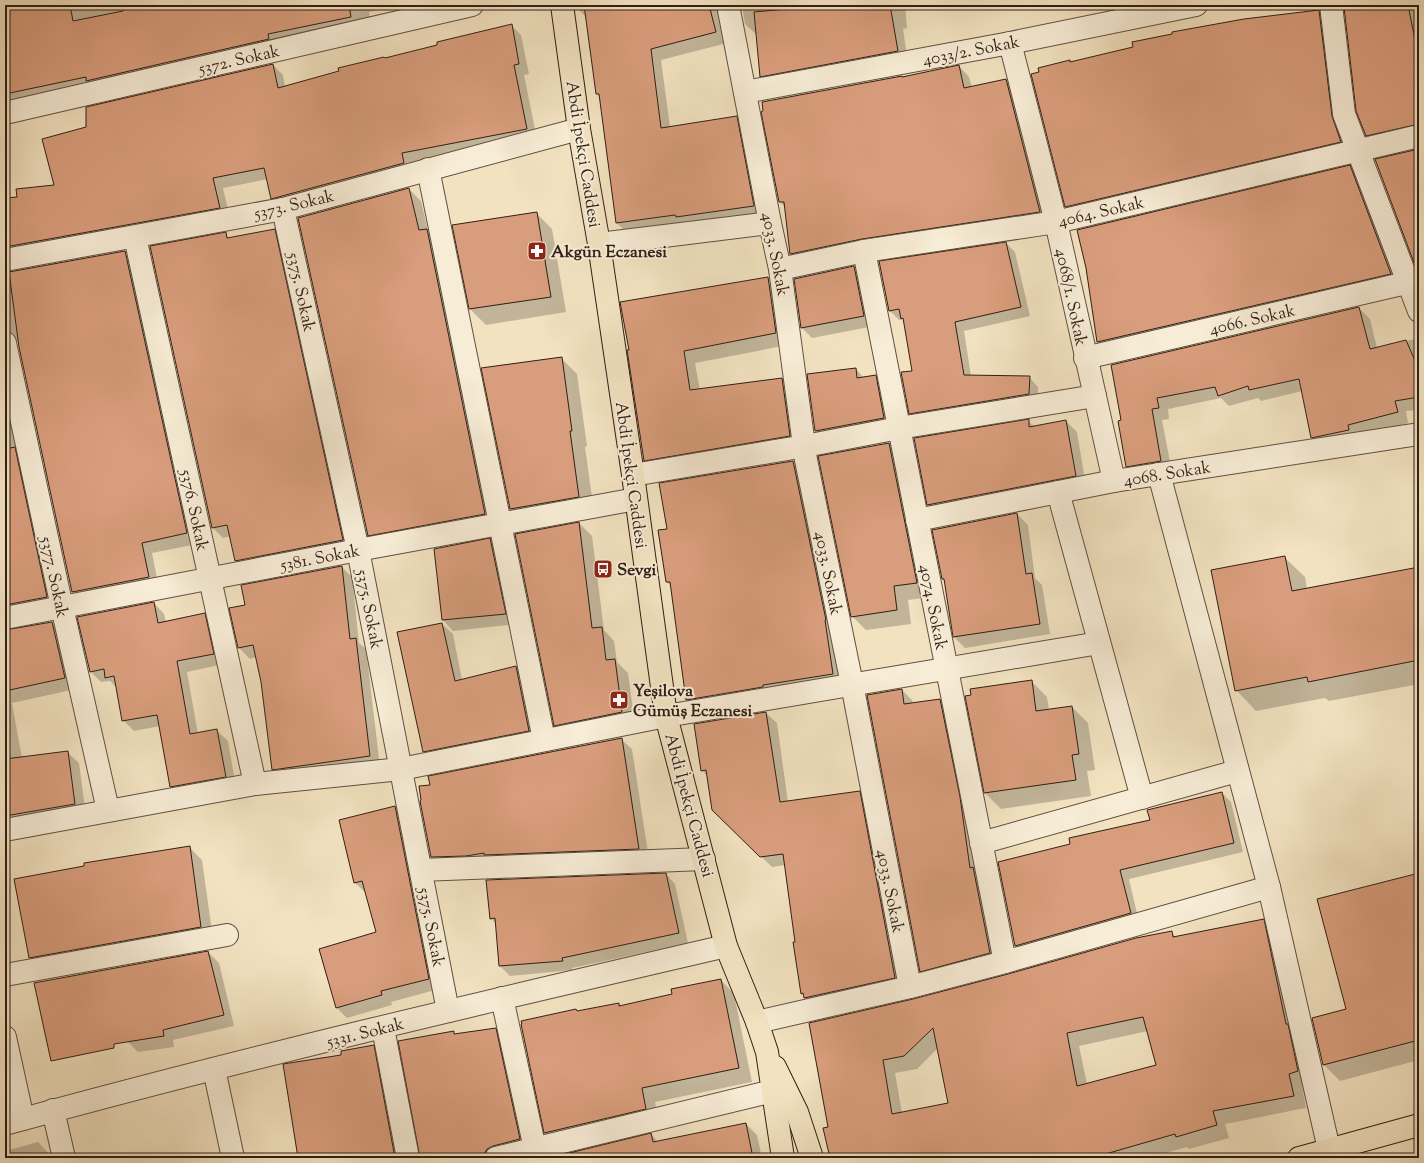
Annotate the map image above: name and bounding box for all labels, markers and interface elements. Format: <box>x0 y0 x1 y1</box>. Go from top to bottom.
street label: 4033/2. Sokak <box>921 31 1022 73</box>
street label: 5372. Sokak <box>196 40 282 82</box>
street label: Abdi İpekçi Caddesi <box>559 79 606 230</box>
street label: 5373. Sokak <box>251 185 337 227</box>
street label: 4064. Sokak <box>1056 191 1147 235</box>
street label: 4033. Sokak <box>754 210 794 298</box>
pharmacy icon: Akgün Eczanesi <box>526 240 548 262</box>
place label: Akgün Eczanesi <box>551 241 667 265</box>
street label: 4068/1. Sokak <box>1048 246 1092 349</box>
street label: 5375. Sokak <box>280 250 320 334</box>
street label: 4066. Sokak <box>1207 299 1298 342</box>
street label: Abdi İpekçi Caddesi <box>608 400 652 551</box>
street label: 4068. Sokak <box>1122 456 1213 494</box>
street label: 5376. Sokak <box>172 466 213 553</box>
street label: 4033. Sokak <box>807 529 847 617</box>
street label: 5377. Sokak <box>33 534 73 620</box>
street label: 5381. Sokak <box>278 539 362 579</box>
bus stop icon: Sevgi <box>592 558 614 580</box>
place label: Sevgi <box>617 559 656 583</box>
street label: 4074. Sokak <box>912 562 952 652</box>
street label: 5375. Sokak <box>348 567 388 651</box>
place label: Yeşilova Gümüş Eczanesi <box>633 680 752 724</box>
pharmacy icon: Yeşilova Gümüş Eczanesi <box>608 689 630 711</box>
street label: Abdi İpekçi Caddesi <box>657 731 719 880</box>
street label: 4033. Sokak <box>869 847 909 935</box>
street label: 5375. Sokak <box>410 885 450 969</box>
street label: 5331. Sokak <box>323 1013 407 1055</box>

